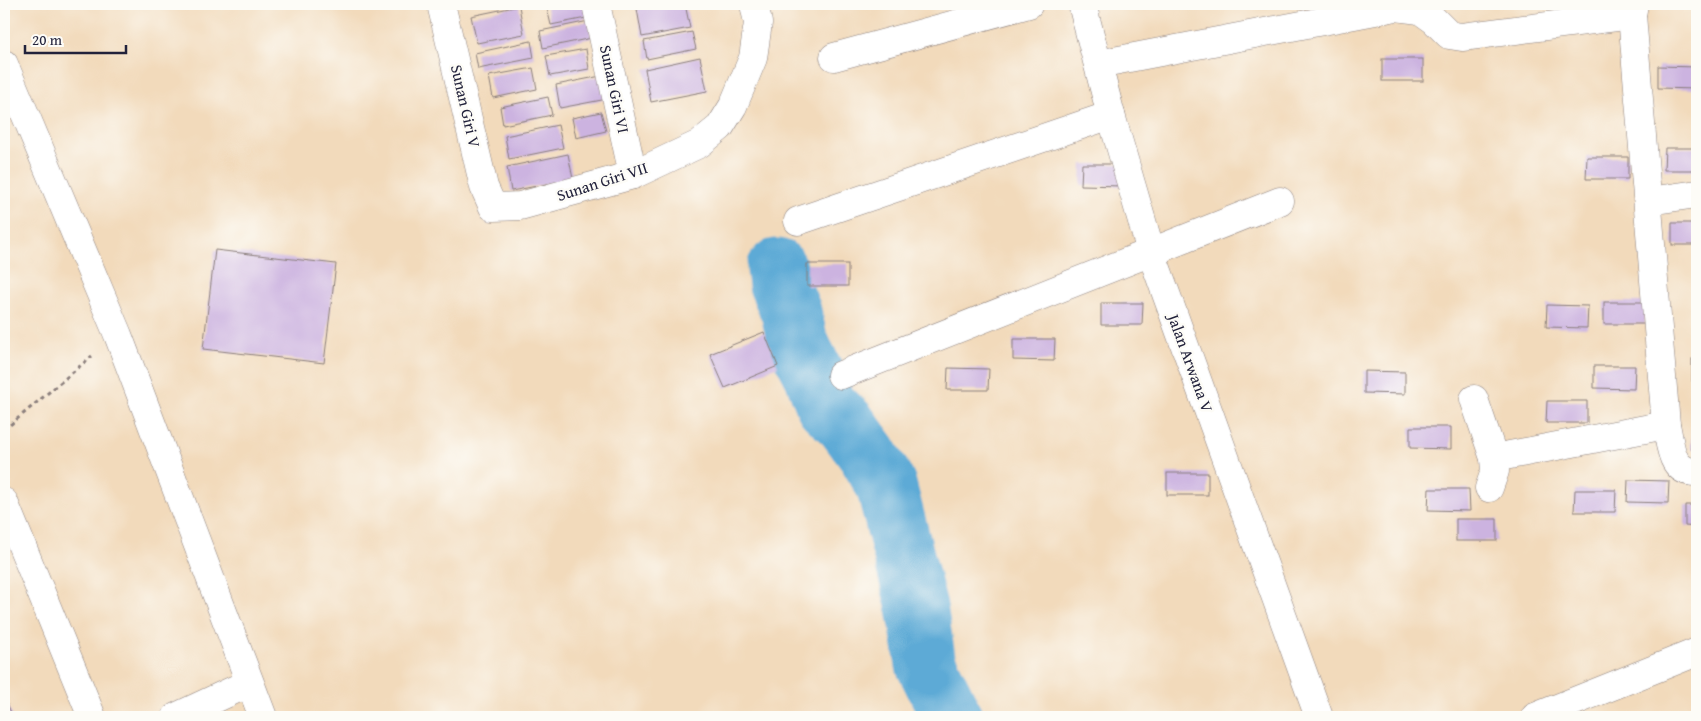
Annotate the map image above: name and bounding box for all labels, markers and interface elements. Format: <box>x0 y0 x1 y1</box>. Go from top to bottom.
scale bar <box>25 22 126 54</box>
text: 20 m <box>32 29 63 50</box>
street label: Sunan Giri VI <box>594 43 636 135</box>
street label: Sunan Giri V <box>445 62 487 150</box>
street label: Sunan Giri VII <box>553 155 651 207</box>
street label: Jalan Arwana V <box>1161 309 1220 416</box>

